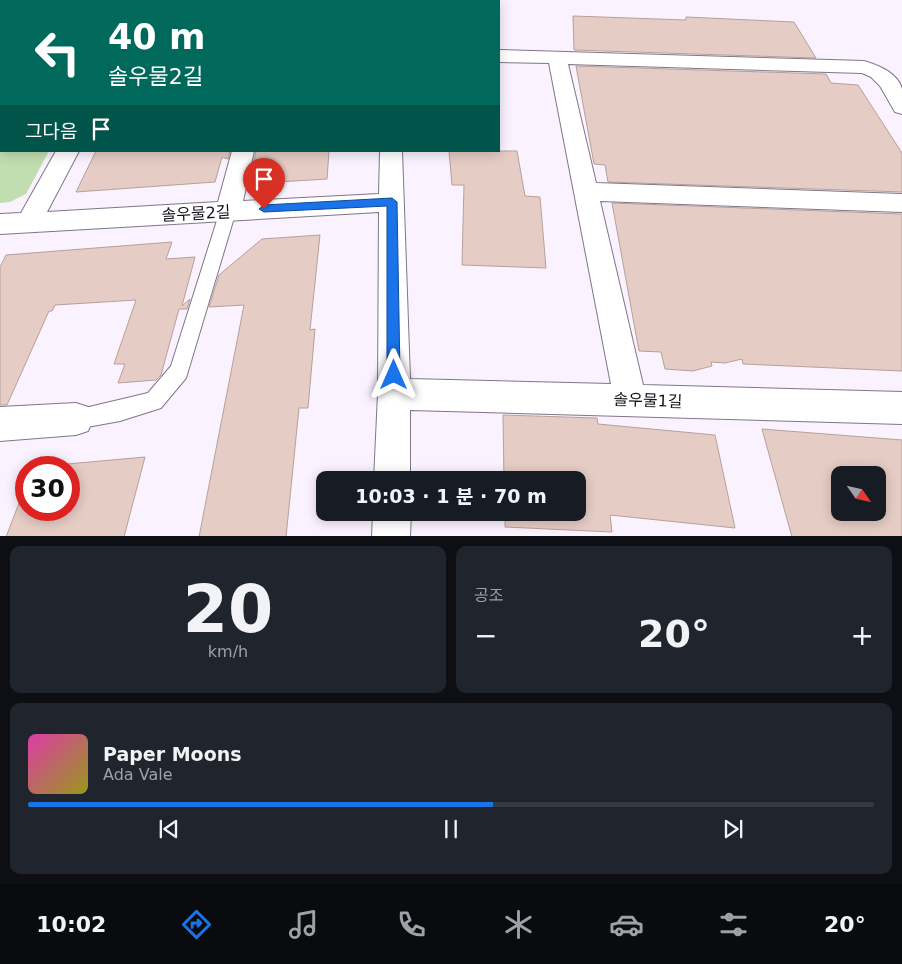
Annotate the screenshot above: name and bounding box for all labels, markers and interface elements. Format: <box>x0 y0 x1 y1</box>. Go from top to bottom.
text: 40 m <box>108 17 205 57</box>
icon: left <box>25 20 90 85</box>
text: 솔우물2길 <box>108 64 203 89</box>
icon: arrive <box>87 115 115 143</box>
text: 그다음 <box>25 120 77 142</box>
pin <box>243 158 285 209</box>
icon: arrive <box>250 165 278 193</box>
street label: 솔우물2길 <box>161 202 231 225</box>
position arrow <box>367 348 419 400</box>
street label: 솔우물1길 <box>613 390 683 411</box>
speed limit sign: 30 <box>15 456 80 521</box>
north arrow <box>831 466 886 521</box>
map controls <box>831 466 886 521</box>
text: 10:03 · 1 분 · 70 m <box>355 485 547 507</box>
text: 20 <box>183 572 273 647</box>
text: 공조 <box>474 586 503 605</box>
text: 20° <box>638 612 710 656</box>
text: − <box>474 619 497 652</box>
text: + <box>851 619 874 652</box>
text: km/h <box>208 642 248 661</box>
text: Paper Moons <box>103 743 242 765</box>
text: Ada Vale <box>103 765 173 784</box>
icon: previous <box>155 815 183 843</box>
icon: pause <box>437 815 465 843</box>
icon: next <box>719 815 747 843</box>
icon: directions <box>179 907 214 942</box>
icon: music <box>286 907 321 942</box>
icon: phone <box>394 907 429 942</box>
icon: climate <box>501 907 536 942</box>
icon: car <box>609 907 644 942</box>
icon: filters <box>716 907 751 942</box>
text: 10:02 <box>36 912 106 937</box>
text: 20° <box>824 912 866 937</box>

